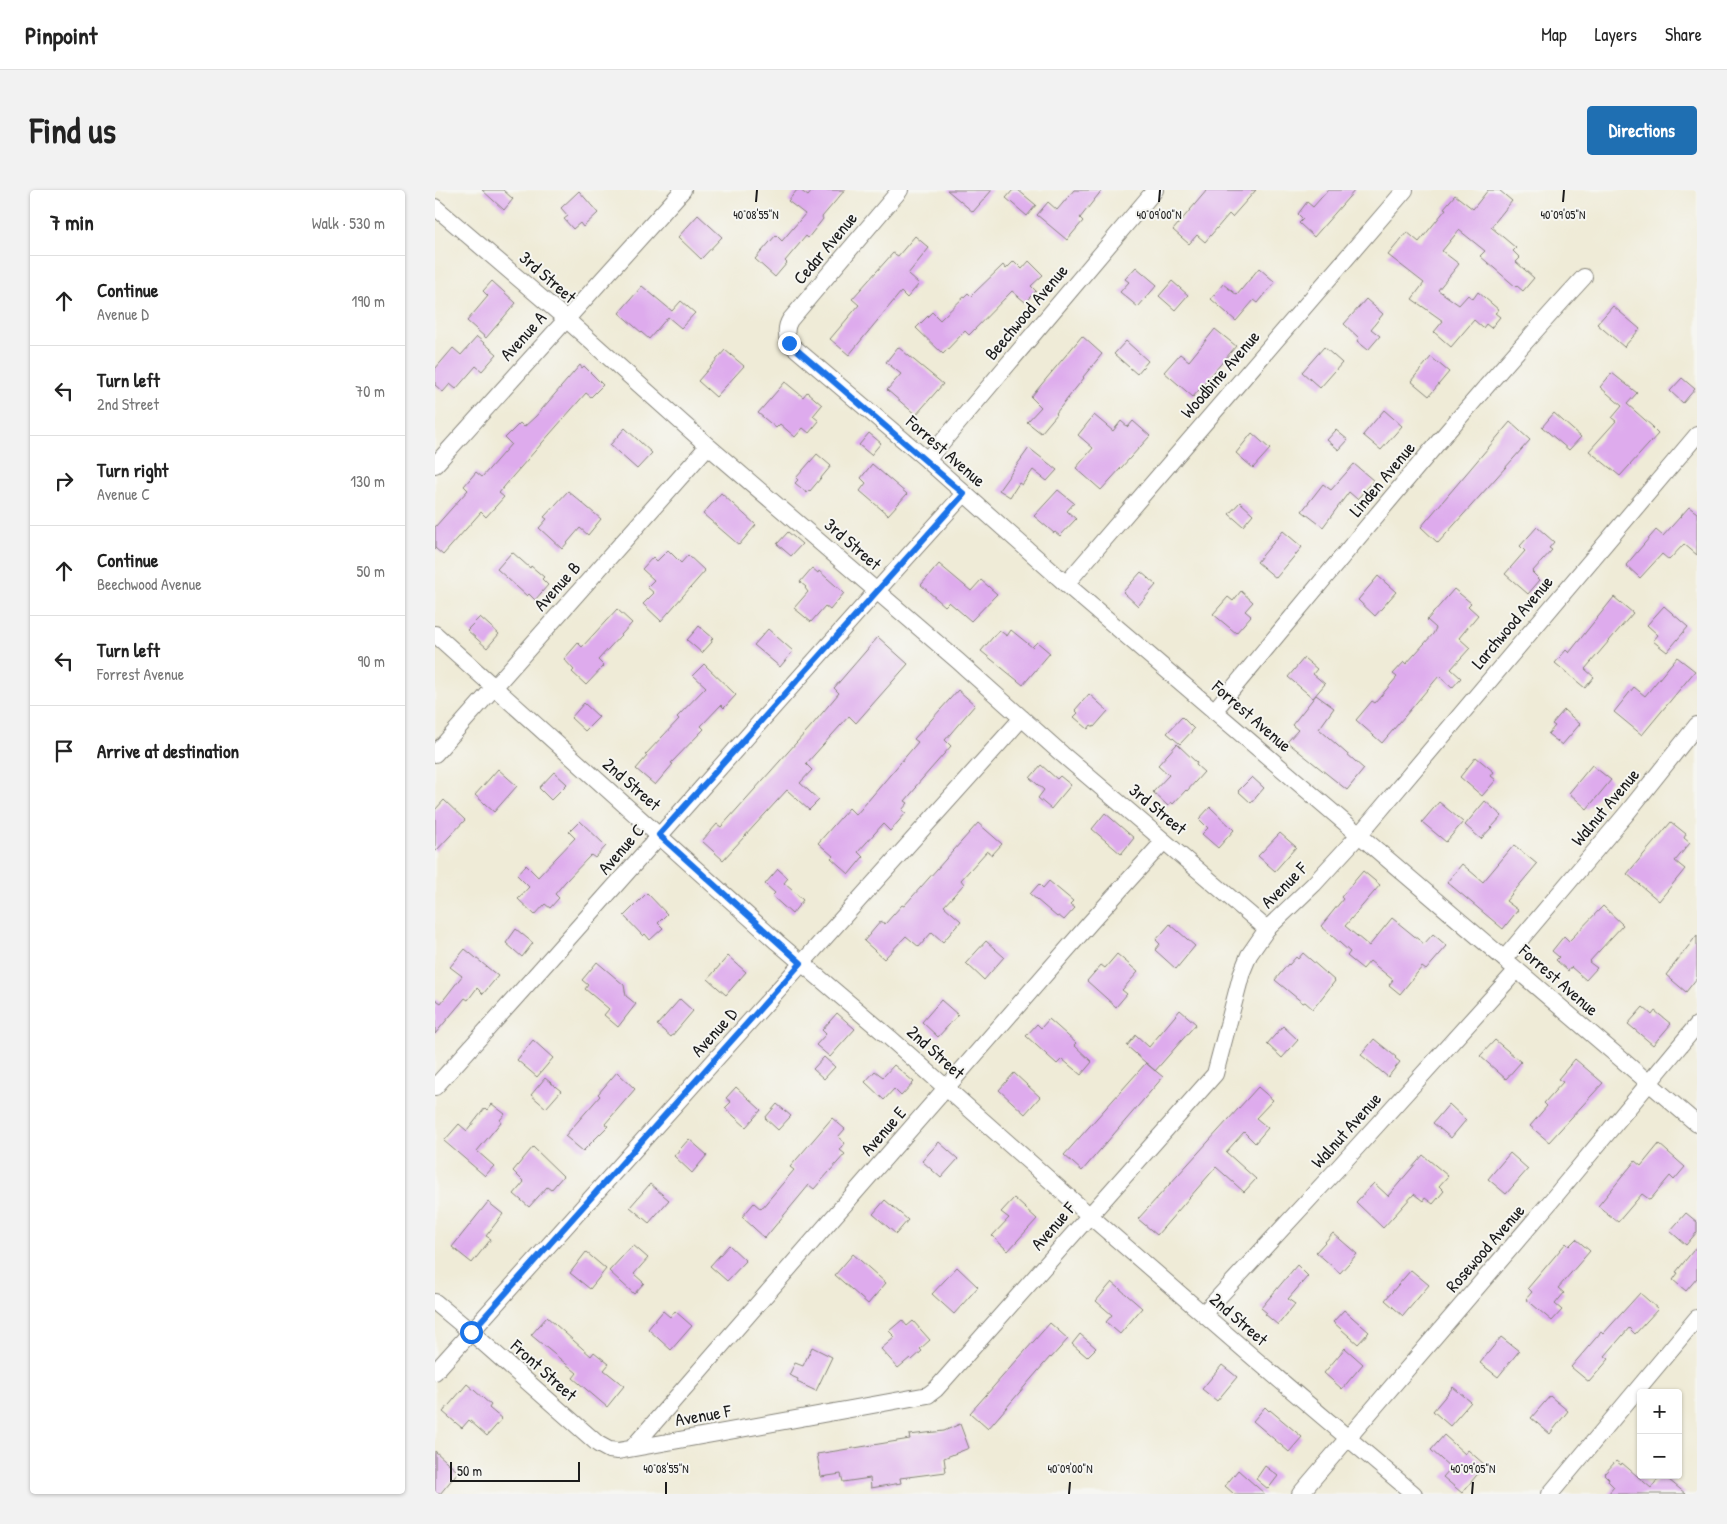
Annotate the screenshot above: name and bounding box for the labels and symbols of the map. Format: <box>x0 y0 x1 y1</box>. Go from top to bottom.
text: 40°08'55"N <box>733 206 779 223</box>
street label: Cedar Avenue <box>787 206 863 290</box>
text: 40°09'00"N <box>1136 206 1182 223</box>
text: 40°09'05"N <box>1541 206 1585 223</box>
street label: 3rd Street <box>514 245 582 309</box>
street label: Beechwood Avenue <box>979 259 1073 365</box>
street label: Avenue A <box>494 306 552 366</box>
street label: Woodbine Avenue <box>1175 325 1265 423</box>
route end <box>778 332 801 355</box>
street label: Forrest Avenue <box>900 409 991 493</box>
street label: Linden Avenue <box>1343 436 1421 522</box>
street label: 3rd Street <box>819 512 887 576</box>
street label: Avenue B <box>528 556 586 616</box>
street label: Larchwood Avenue <box>1465 570 1559 674</box>
street label: Forrest Avenue <box>1206 674 1297 758</box>
street label: 2nd Street <box>598 752 667 817</box>
street label: Walnut Avenue <box>1565 763 1645 851</box>
street label: 3rd Street <box>1124 778 1193 841</box>
street label: Avenue C <box>592 818 650 880</box>
street label: Avenue F <box>1255 855 1314 914</box>
street label: Forrest Avenue <box>1513 938 1604 1022</box>
street label: Avenue D <box>685 1002 743 1062</box>
street label: 2nd Street <box>902 1019 971 1085</box>
street label: Walnut Avenue <box>1305 1087 1387 1173</box>
street label: Avenue E <box>855 1101 911 1161</box>
street label: Avenue F <box>1025 1196 1082 1256</box>
street label: Rosewood Avenue <box>1440 1199 1530 1297</box>
street label: 2nd Street <box>1205 1287 1274 1352</box>
route start <box>460 1321 483 1344</box>
street label: Front Street <box>505 1333 583 1407</box>
street label: Avenue F <box>673 1398 734 1432</box>
scale bar <box>450 1459 580 1482</box>
text: 40°08'55"N <box>643 1460 689 1477</box>
text: 40°09'00"N <box>1047 1460 1093 1477</box>
text: 40°09'05"N <box>1451 1460 1495 1477</box>

